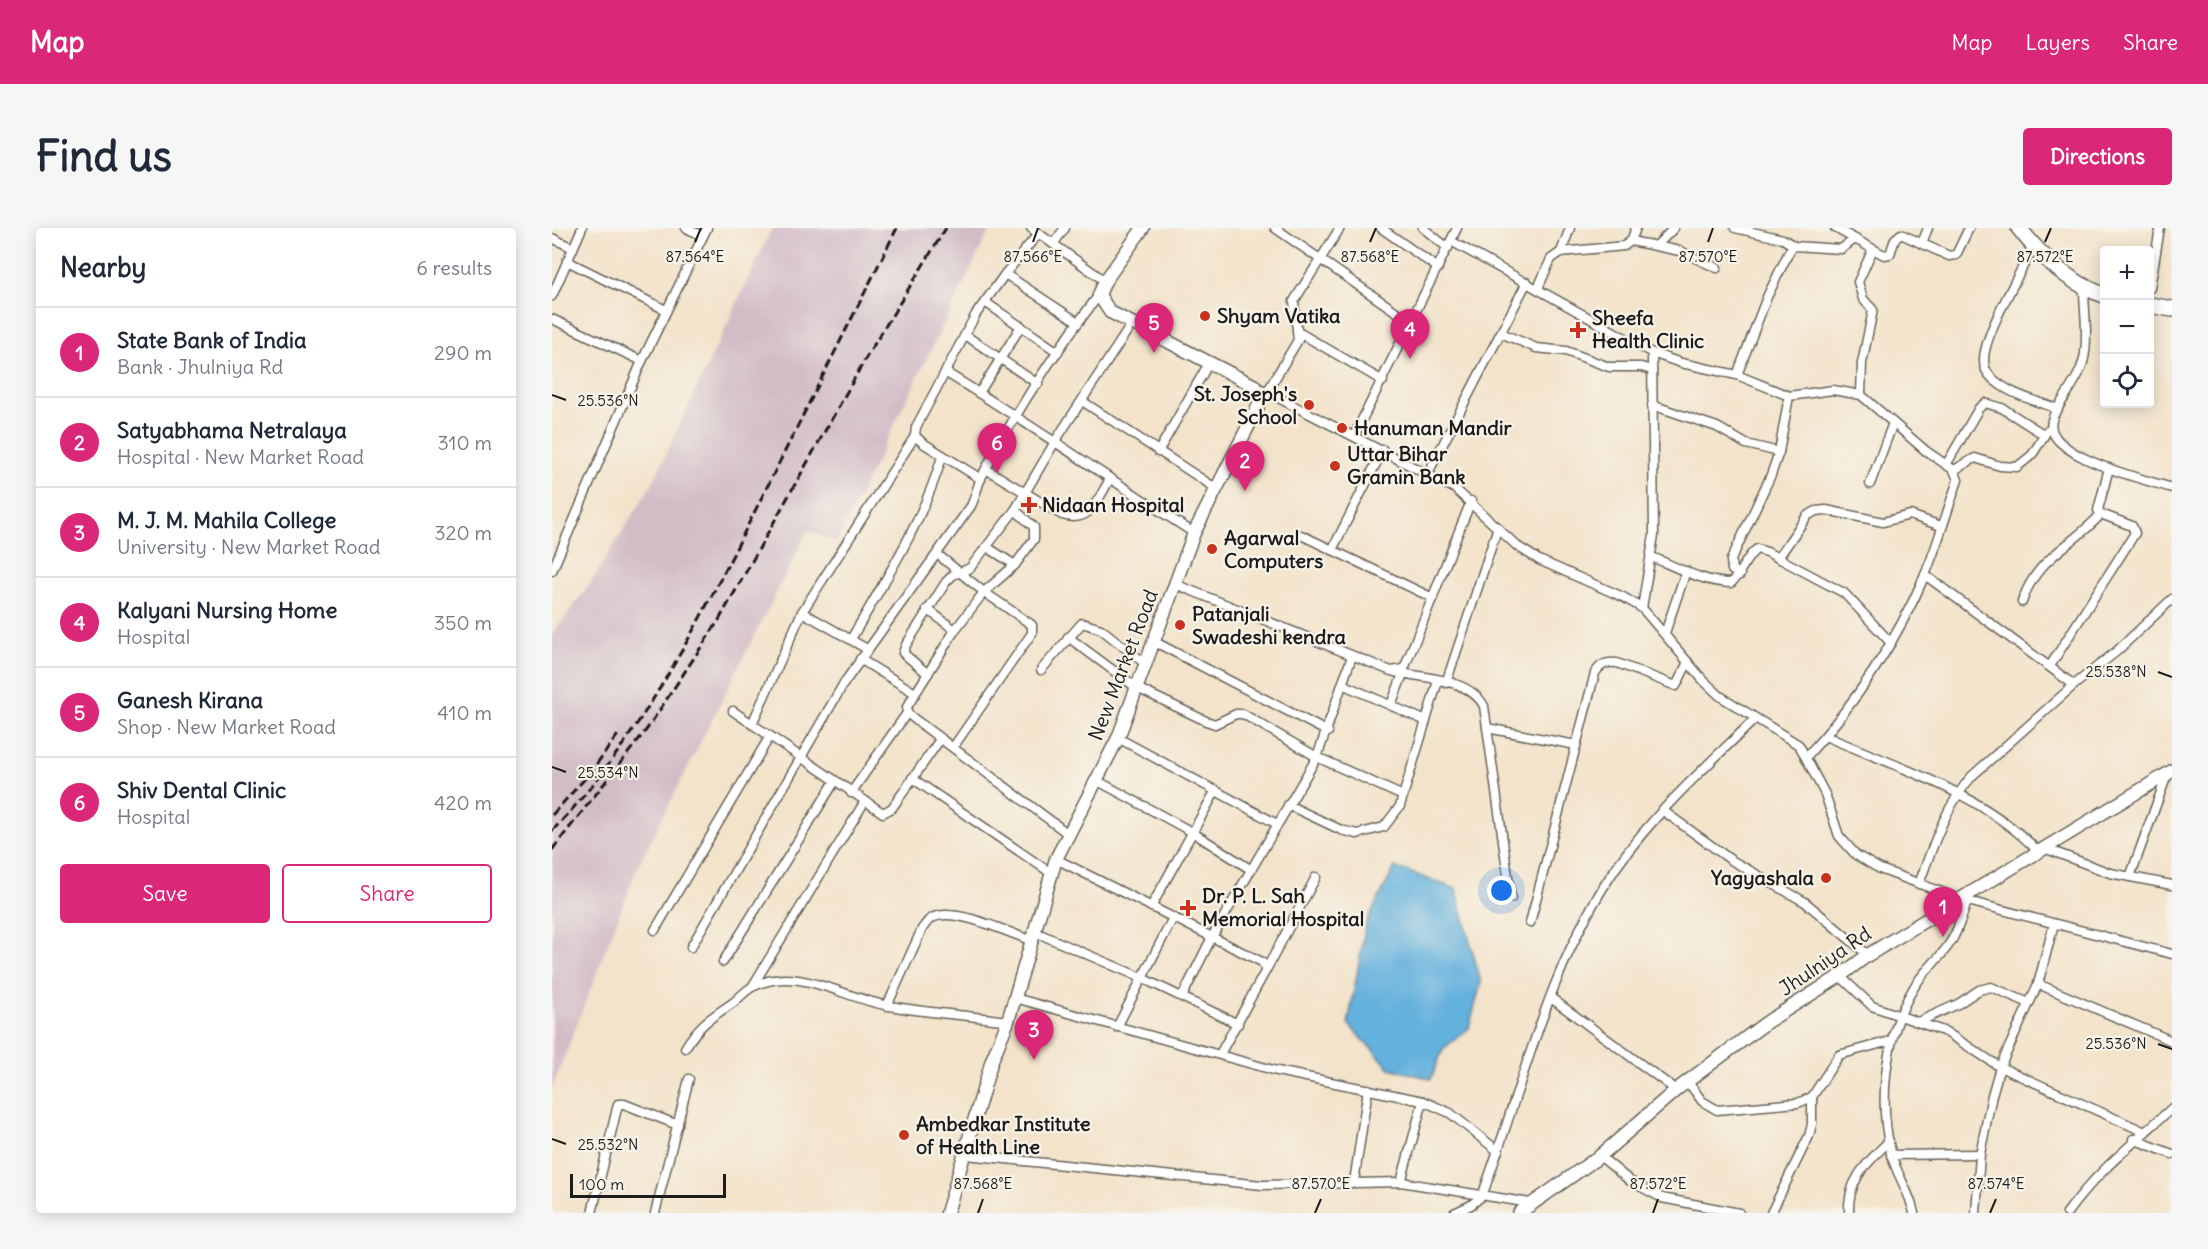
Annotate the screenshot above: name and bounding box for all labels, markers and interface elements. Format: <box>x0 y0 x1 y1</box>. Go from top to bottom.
text: Map <box>30 24 84 60</box>
text: Map <box>1952 29 1992 56</box>
text: Layers <box>2025 29 2090 56</box>
text: Share <box>2123 29 2178 56</box>
button: Directions <box>2023 128 2172 185</box>
text: Find us <box>36 130 172 182</box>
map controls <box>2100 246 2154 408</box>
button: + <box>2100 246 2154 300</box>
text: 87.564°E <box>666 247 725 266</box>
text: 87.566°E <box>1004 247 1063 266</box>
text: 87.568°E <box>1341 247 1400 266</box>
text: 87.570°E <box>1679 247 1738 266</box>
text: 87.572°E <box>2016 247 2074 266</box>
text: Nearby <box>60 251 146 284</box>
text: 6 results <box>416 255 492 280</box>
button: − <box>2100 300 2154 354</box>
place label: Shyam Vatika <box>1217 303 1341 328</box>
pin: 5 <box>1134 304 1174 353</box>
place label: Sheefa Health Clinic <box>1592 305 1704 353</box>
marker: Shyam Vatika <box>1198 309 1212 323</box>
pin: 4 <box>1390 310 1430 359</box>
marker: Sheefa Health Clinic <box>1569 321 1587 339</box>
text: State Bank of India <box>117 326 307 354</box>
text: 1 <box>76 340 83 365</box>
text: 290 m <box>434 340 492 365</box>
text: Bank · Jhulniya Rd <box>117 354 283 379</box>
button: locate <box>2100 354 2154 408</box>
place label: St. Joseph's School <box>1194 381 1297 429</box>
text: 25.536°N <box>577 391 639 410</box>
marker: St. Joseph's School <box>1302 398 1316 412</box>
place label: Hanuman Mandir <box>1354 415 1513 440</box>
text: Satyabhama Netralaya <box>117 416 347 444</box>
marker: Hanuman Mandir <box>1335 421 1349 435</box>
pin: 6 <box>978 424 1016 473</box>
text: 2 <box>74 430 85 455</box>
text: 310 m <box>437 430 492 455</box>
place label: Uttar Bihar Gramin Bank <box>1347 441 1465 489</box>
pin: 2 <box>1226 442 1264 491</box>
text: Hospital · New Market Road <box>117 444 364 469</box>
marker: Uttar Bihar Gramin Bank <box>1328 459 1342 473</box>
place label: Nidaan Hospital <box>1042 492 1184 517</box>
marker: Nidaan Hospital <box>1020 496 1038 514</box>
text: M. J. M. Mahila College <box>117 506 336 534</box>
text: 3 <box>74 520 85 545</box>
text: 320 m <box>434 520 492 545</box>
place label: Agarwal Computers <box>1224 525 1323 573</box>
text: University · New Market Road <box>117 534 381 559</box>
marker: Agarwal Computers <box>1205 542 1219 556</box>
street label: New Market Road <box>1082 586 1163 744</box>
text: Kalyani Nursing Home <box>117 596 337 624</box>
place label: Patanjali Swadeshi kendra <box>1192 601 1346 649</box>
text: 4 <box>74 610 85 635</box>
text: 350 m <box>434 610 492 635</box>
marker: Patanjali Swadeshi kendra <box>1173 618 1187 632</box>
text: Hospital <box>117 624 190 649</box>
text: 25.538°N <box>2085 662 2147 681</box>
text: Ganesh Kirana <box>117 686 263 714</box>
text: 5 <box>74 700 85 725</box>
text: 410 m <box>437 700 492 725</box>
text: Shop · New Market Road <box>117 714 336 739</box>
text: 25.534°N <box>577 763 639 782</box>
text: Shiv Dental Clinic <box>117 776 286 804</box>
text: 6 <box>74 790 85 815</box>
text: 420 m <box>434 790 492 815</box>
text: Hospital <box>117 804 190 829</box>
button: Save <box>60 864 270 923</box>
button: Share <box>282 864 492 923</box>
place label: Yagyashala <box>1710 865 1815 890</box>
marker: Yagyashala <box>1819 871 1833 885</box>
your location <box>1487 876 1516 905</box>
place label: Dr. P. L. Sah Memorial Hospital <box>1202 883 1364 931</box>
pin: 1 <box>1924 888 1962 937</box>
marker: Dr. P. L. Sah Memorial Hospital <box>1179 899 1197 917</box>
street label: Jhulniya Rd <box>1774 920 1876 1001</box>
pin: 3 <box>1014 1010 1054 1060</box>
text: 25.536°N <box>2085 1034 2147 1053</box>
place label: Ambedkar Institute of Health Line <box>916 1111 1091 1159</box>
marker: Ambedkar Institute of Health Line <box>897 1128 911 1142</box>
text: 25.532°N <box>578 1135 638 1154</box>
scale bar <box>570 1171 726 1198</box>
text: 100 m <box>579 1174 624 1194</box>
text: 87.568°E <box>954 1174 1013 1193</box>
text: 87.570°E <box>1292 1174 1351 1193</box>
text: 87.572°E <box>1629 1174 1687 1193</box>
text: 87.574°E <box>1967 1174 2025 1193</box>

